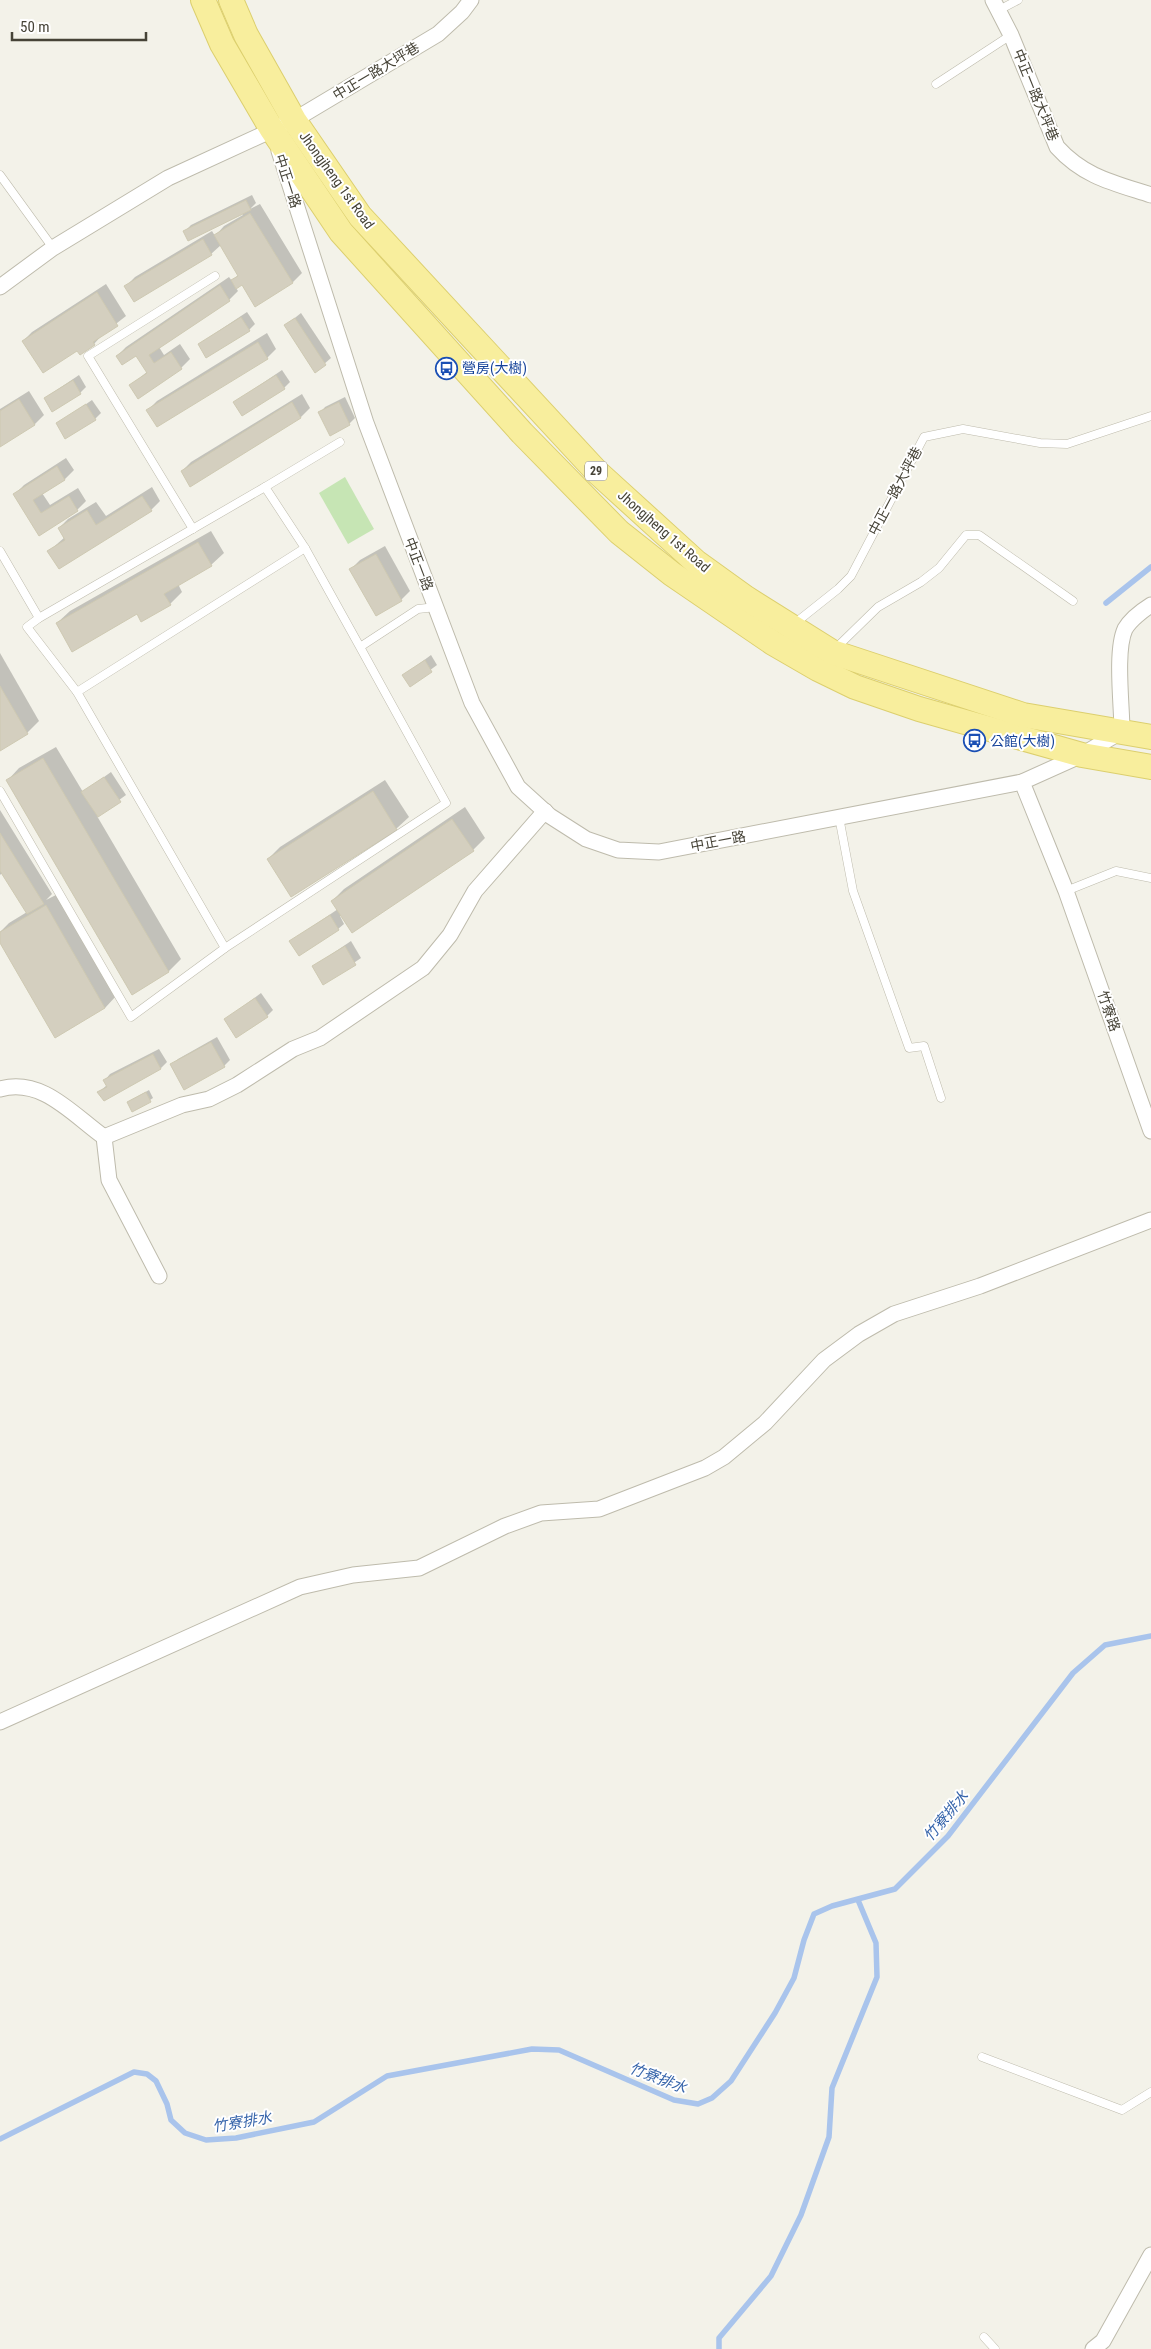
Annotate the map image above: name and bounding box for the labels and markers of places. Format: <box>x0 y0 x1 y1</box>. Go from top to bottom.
bus stop icon: 營房(大樹) <box>434 356 458 380</box>
place label: 營房(大樹) <box>462 360 527 377</box>
bus stop icon: 公館(大樹) <box>962 729 986 753</box>
place label: 公館(大樹) <box>990 733 1055 750</box>

